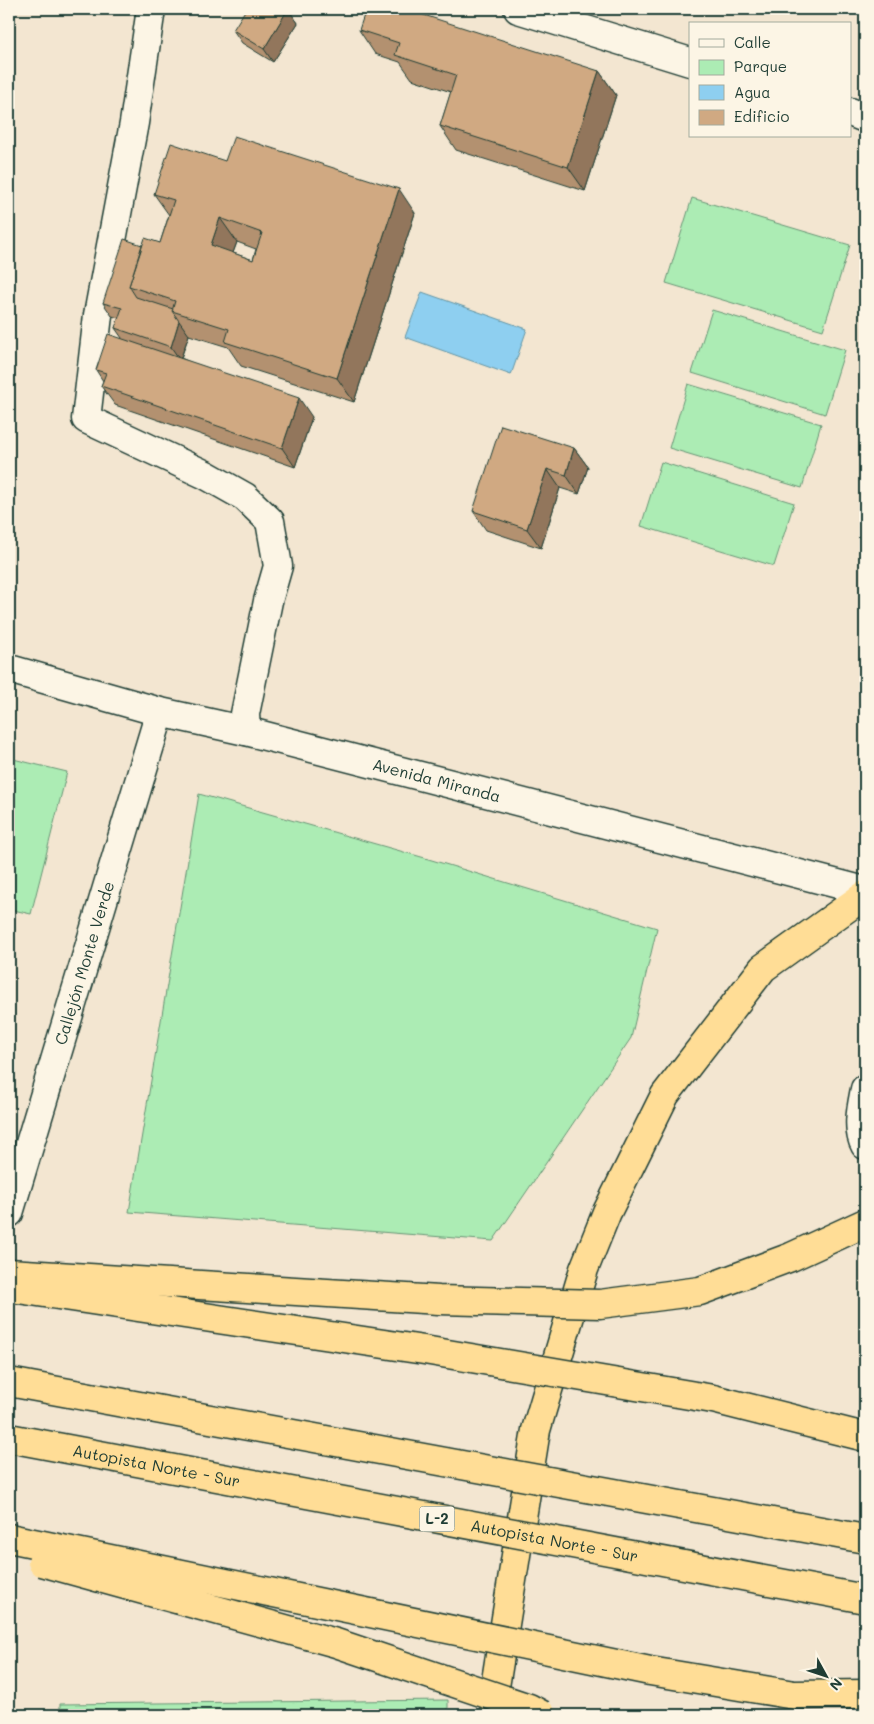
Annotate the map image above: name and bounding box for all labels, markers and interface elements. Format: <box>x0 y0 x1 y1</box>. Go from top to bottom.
legend <box>689 22 852 138</box>
text: Calle <box>734 32 771 52</box>
text: Parque <box>734 56 787 76</box>
text: Agua <box>734 82 771 102</box>
text: Edificio <box>734 106 790 126</box>
street label: Avenida Miranda <box>370 753 503 806</box>
street label: Callejón Monte Verde <box>49 879 118 1047</box>
street label: Autopista Norte - Sur <box>71 1439 242 1491</box>
road number: L-2 <box>420 1506 454 1532</box>
street label: Autopista Norte - Sur <box>469 1514 640 1566</box>
north arrow <box>802 1652 852 1702</box>
text: N <box>826 1674 847 1695</box>

